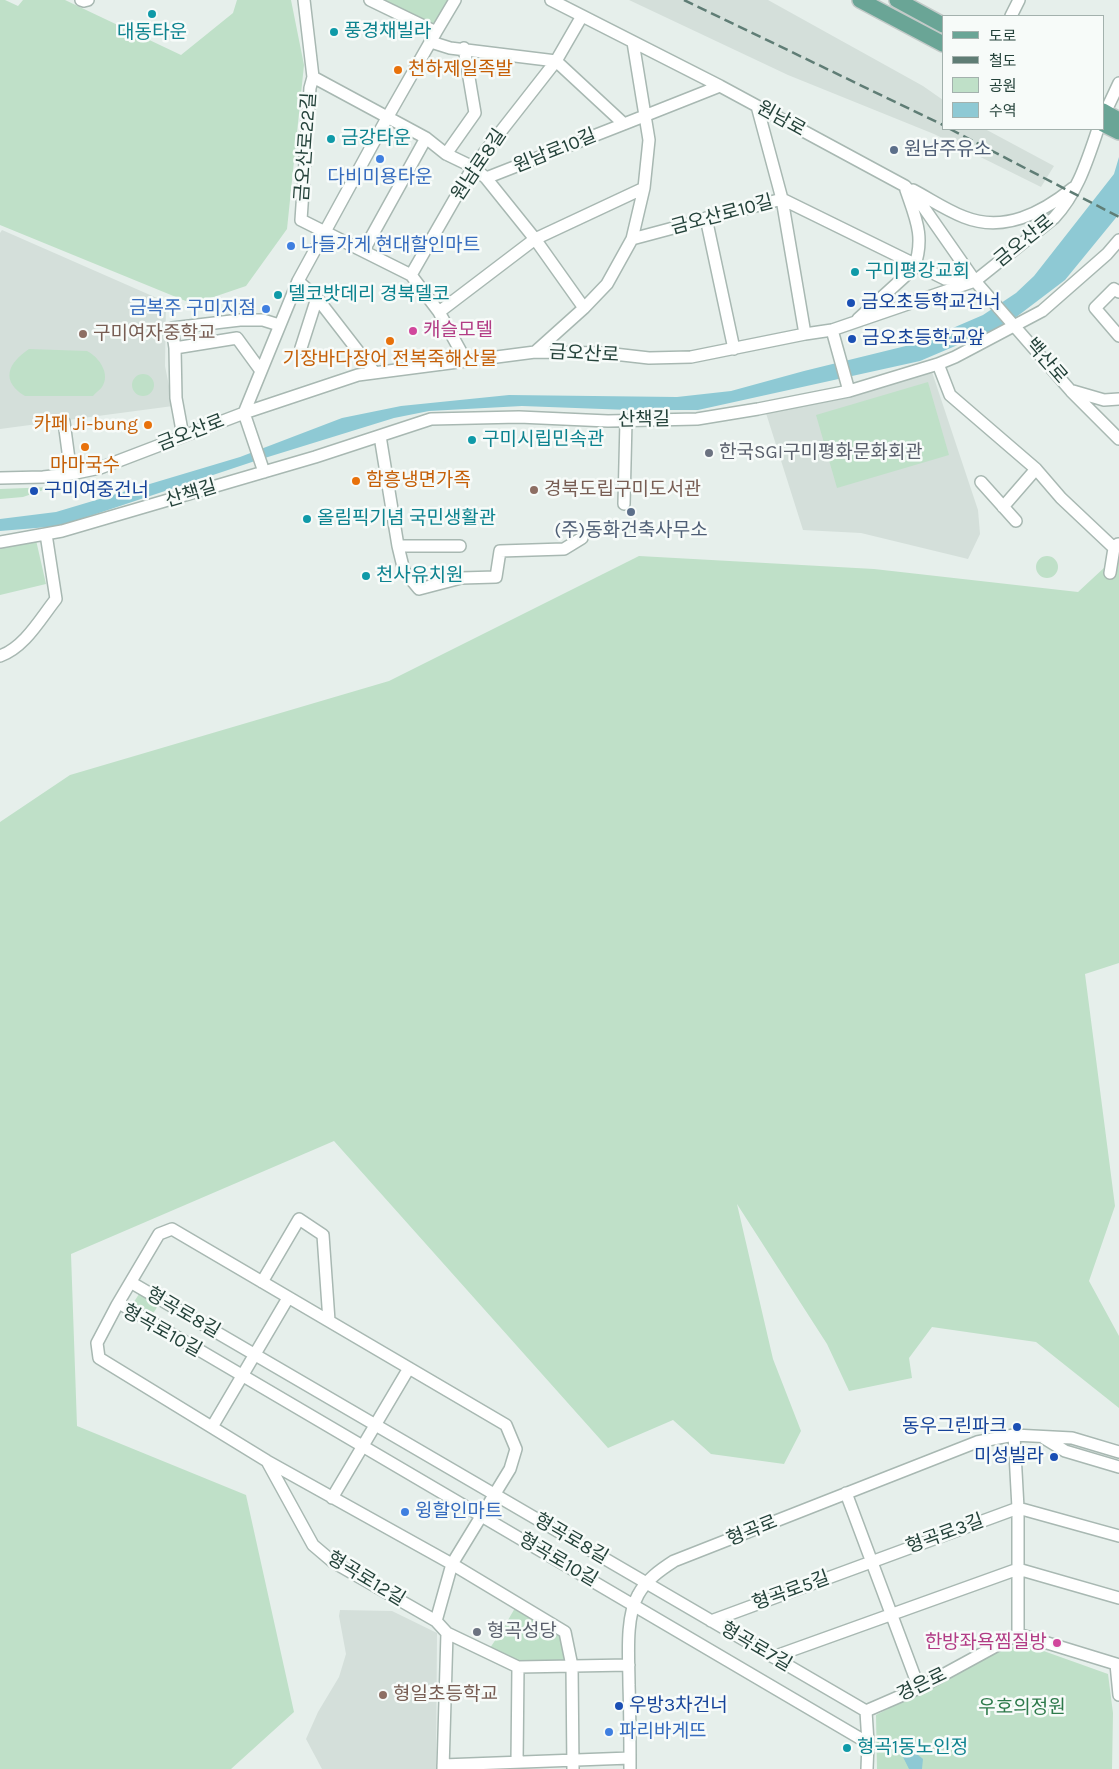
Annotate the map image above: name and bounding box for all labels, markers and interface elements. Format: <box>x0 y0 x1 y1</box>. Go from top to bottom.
marker: 대동타운 <box>146 8 158 20</box>
legend <box>942 15 1104 130</box>
place label: 풍경채빌라 <box>344 21 431 43</box>
place label: 대동타운 <box>117 22 187 44</box>
marker: 풍경채빌라 <box>328 26 340 38</box>
text: 도로 <box>989 27 1017 45</box>
text: 철도 <box>989 52 1017 70</box>
place label: 천하제일족발 <box>408 59 513 81</box>
marker: 천하제일족발 <box>392 64 404 76</box>
text: 공원 <box>989 77 1017 95</box>
street label: 금오산로22길 <box>291 92 321 202</box>
street label: 원남로 <box>753 96 809 142</box>
text: 수역 <box>989 102 1017 120</box>
street label: 원남로10길 <box>510 124 600 178</box>
street label: 원남로8길 <box>447 125 511 205</box>
place label: 금강타운 <box>341 128 411 150</box>
marker: 금강타운 <box>325 133 337 145</box>
place label: 원남주유소 <box>904 139 991 161</box>
marker: 원남주유소 <box>888 144 900 156</box>
marker: 다비미용타운 <box>374 153 386 165</box>
place label: 다비미용타운 <box>328 167 432 189</box>
street label: 금오산로10길 <box>668 190 776 240</box>
street label: 금오산로 <box>990 210 1058 272</box>
place label: 나들가게 현대할인마트 <box>301 235 480 257</box>
marker: 나들가게 현대할인마트 <box>285 240 297 252</box>
place label: 구미평강교회 <box>865 261 970 283</box>
marker: 구미평강교회 <box>849 266 861 278</box>
place label: 델코밧데리 경북델코 <box>288 284 450 306</box>
marker: 델코밧데리 경북델코 <box>272 289 284 301</box>
place label: 금오초등학교건너 <box>861 292 1001 314</box>
marker: 금오초등학교건너 <box>845 297 857 309</box>
place label: 금복주 구미지점 <box>129 298 256 320</box>
marker: 금복주 구미지점 <box>260 303 272 315</box>
place label: 캐슬모텔 <box>423 320 493 342</box>
place label: 구미여자중학교 <box>93 323 215 345</box>
marker: 캐슬모텔 <box>407 325 419 337</box>
marker: 구미여자중학교 <box>77 328 89 340</box>
place label: 금오초등학교앞 <box>862 328 984 350</box>
marker: 금오초등학교앞 <box>846 333 858 345</box>
street label: 백산로 <box>1020 334 1072 388</box>
marker: 기장바다장어 전복죽해산물 <box>384 335 396 347</box>
street label: 금오산로 <box>548 341 620 367</box>
place label: 기장바다장어 전복죽해산물 <box>283 349 497 371</box>
street label: 산책길 <box>618 408 670 432</box>
street label: 금오산로 <box>154 410 228 456</box>
place label: 카페 Ji-bung <box>34 414 138 436</box>
marker: 카페 Ji-bung <box>142 419 154 431</box>
place label: 구미시립민속관 <box>482 429 604 451</box>
marker: 구미시립민속관 <box>466 434 478 446</box>
marker: 마마국수 <box>79 441 91 453</box>
place label: 한국SGI구미평화문화회관 <box>719 442 923 464</box>
marker: 한국SGI구미평화문화회관 <box>703 447 715 459</box>
place label: 마마국수 <box>50 455 120 477</box>
place label: 함흥냉면가족 <box>366 470 471 492</box>
street label: 산책길 <box>163 475 219 513</box>
marker: 함흥냉면가족 <box>350 475 362 487</box>
place label: 경북도립구미도서관 <box>544 479 701 501</box>
place label: 구미여중건너 <box>44 480 149 502</box>
marker: 경북도립구미도서관 <box>528 484 540 496</box>
marker: 구미여중건너 <box>28 485 40 497</box>
marker: (주)동화건축사무소 <box>625 506 637 518</box>
place label: 올림픽기념 국민생활관 <box>317 508 496 530</box>
marker: 올림픽기념 국민생활관 <box>301 513 313 525</box>
place label: (주)동화건축사무소 <box>554 520 708 542</box>
place label: 천사유치원 <box>376 565 463 587</box>
marker: 천사유치원 <box>360 570 372 582</box>
street label: 형곡로8길 <box>142 1283 224 1343</box>
street label: 형곡로10길 <box>118 1300 206 1362</box>
place label: 동우그린파크 <box>902 1416 1007 1438</box>
marker: 동우그린파크 <box>1011 1421 1023 1433</box>
place label: 미성빌라 <box>974 1446 1044 1468</box>
marker: 미성빌라 <box>1048 1451 1060 1463</box>
place label: 윙할인마트 <box>415 1501 502 1523</box>
marker: 윙할인마트 <box>399 1506 411 1518</box>
street label: 형곡로8길 <box>530 1509 612 1569</box>
street label: 형곡로3길 <box>903 1509 987 1559</box>
street label: 형곡로 <box>723 1511 781 1551</box>
street label: 형곡로10길 <box>514 1528 602 1592</box>
street label: 형곡로12길 <box>323 1547 409 1611</box>
street label: 형곡로5길 <box>749 1566 833 1616</box>
street label: 형곡로7길 <box>716 1617 796 1677</box>
place label: 형곡성당 <box>487 1621 557 1643</box>
marker: 형곡성당 <box>471 1626 483 1638</box>
place label: 한방좌욕찜질방 <box>925 1632 1047 1654</box>
marker: 한방좌욕찜질방 <box>1051 1637 1063 1649</box>
street label: 경은로 <box>893 1663 951 1707</box>
place label: 형일초등학교 <box>393 1684 498 1706</box>
marker: 형일초등학교 <box>377 1689 389 1701</box>
place label: 우방3차건너 <box>629 1695 728 1717</box>
park label: 우호의정원 <box>978 1697 1066 1719</box>
marker: 우방3차건너 <box>613 1700 625 1712</box>
place label: 파리바게뜨 <box>619 1721 706 1743</box>
marker: 파리바게뜨 <box>603 1726 615 1738</box>
place label: 형곡1동노인정 <box>857 1737 968 1759</box>
marker: 형곡1동노인정 <box>841 1742 853 1754</box>

